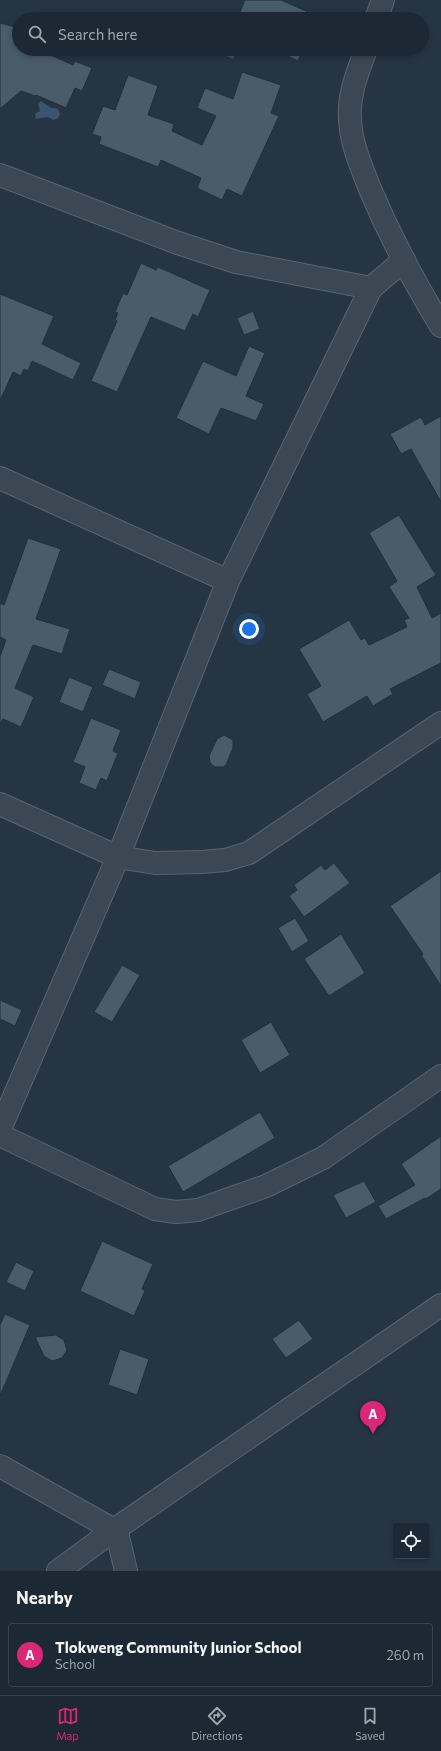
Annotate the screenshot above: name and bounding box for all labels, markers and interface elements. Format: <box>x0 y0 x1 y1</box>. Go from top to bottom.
search box <box>12 12 429 56</box>
icon: search <box>26 23 48 45</box>
text: Search here <box>58 25 137 43</box>
your location <box>239 619 259 639</box>
pin: A <box>360 1401 386 1434</box>
map controls <box>393 1523 429 1559</box>
button: locate <box>393 1523 429 1559</box>
text: Nearby <box>16 1587 73 1608</box>
text: Tlokweng Community Junior School <box>55 1638 302 1656</box>
text: A <box>25 1647 35 1663</box>
text: 260 m <box>387 1647 424 1663</box>
text: School <box>55 1656 95 1672</box>
tab: Map <box>56 1705 79 1742</box>
tab: Directions <box>191 1705 243 1742</box>
tab: Saved <box>355 1705 385 1742</box>

